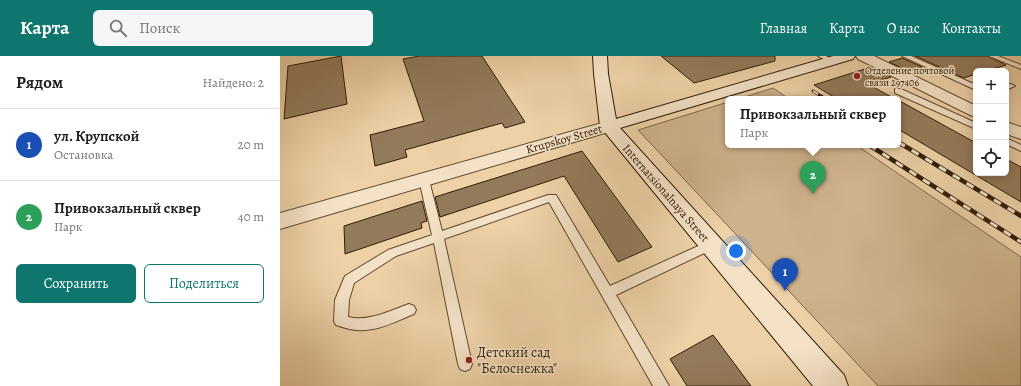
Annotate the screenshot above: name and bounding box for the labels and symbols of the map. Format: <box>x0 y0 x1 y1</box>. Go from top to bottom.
place label: Отделение почтовой связи 297406 <box>865 64 954 89</box>
marker: Отделение почтовой связи 297406 <box>852 71 862 81</box>
street label: Krupskoy Street <box>524 120 604 158</box>
street label: Internatsionalnaya Street <box>619 141 713 245</box>
pin: 2 <box>800 161 826 194</box>
your location <box>726 241 746 261</box>
pin: 1 <box>772 258 798 291</box>
place label: Детский сад "Белоснежка" <box>477 343 557 378</box>
marker: Детский сад "Белоснежка" <box>464 355 474 365</box>

